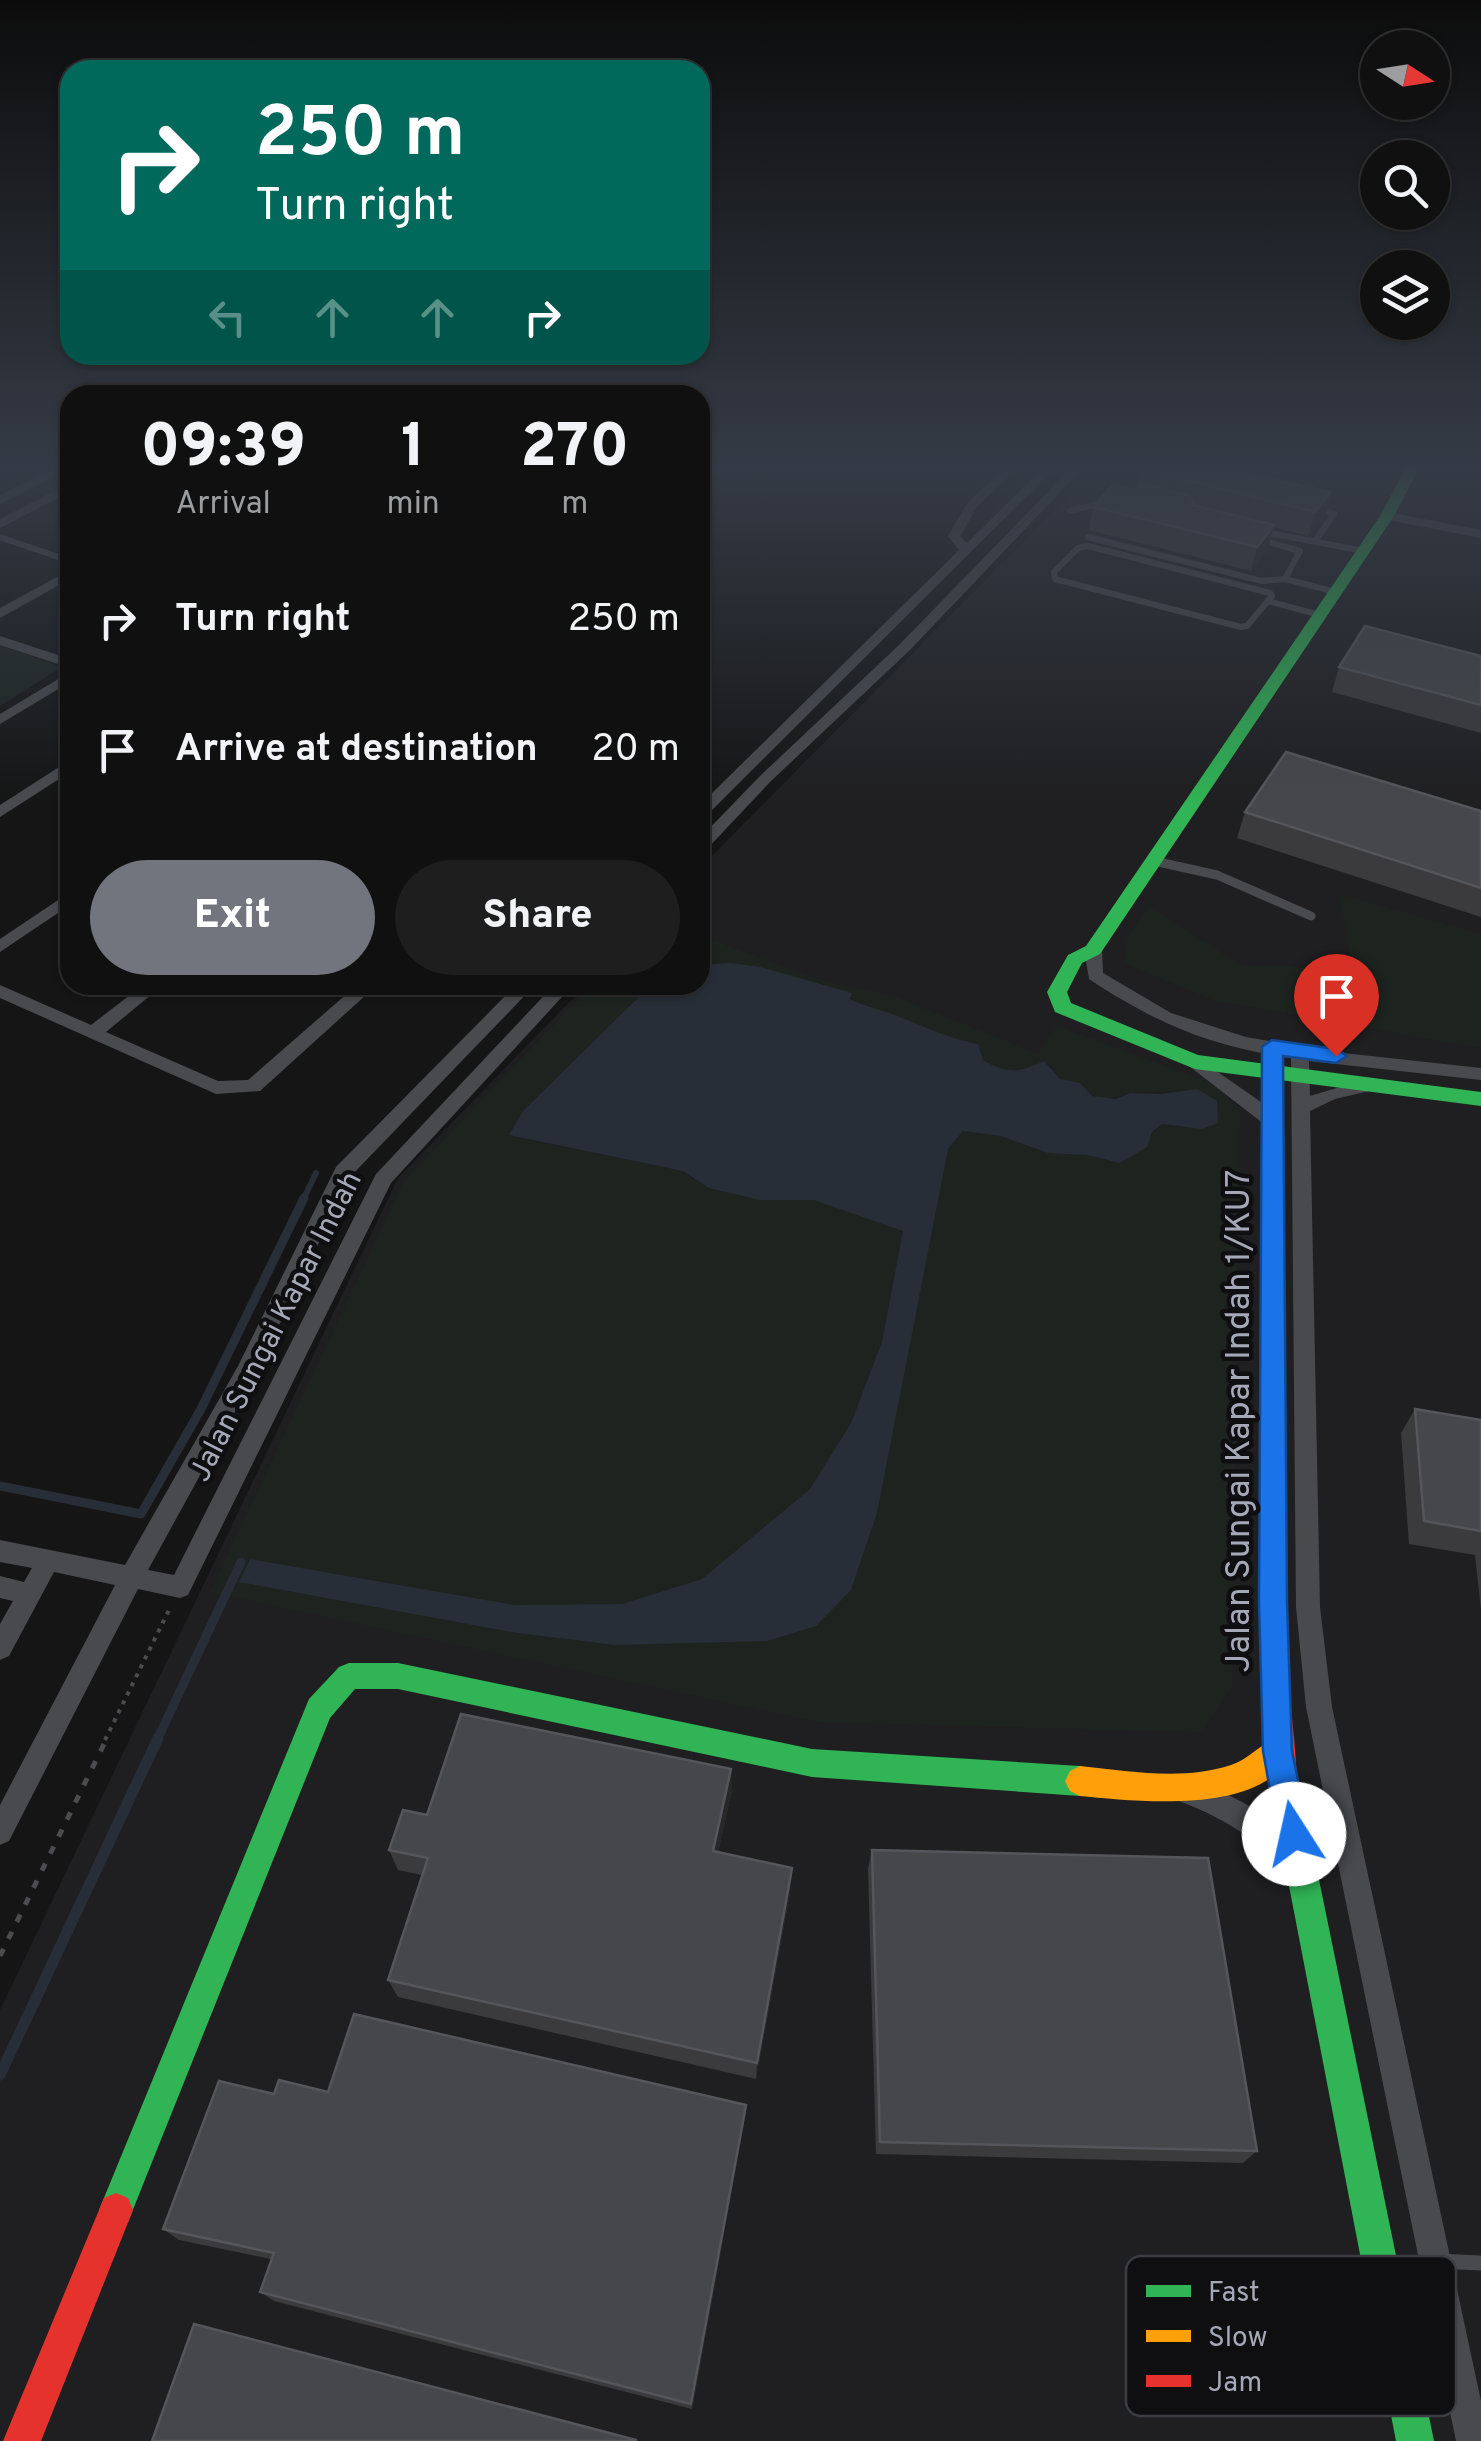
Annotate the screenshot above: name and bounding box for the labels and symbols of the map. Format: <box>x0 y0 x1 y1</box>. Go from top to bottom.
north arrow <box>1360 30 1450 120</box>
pin <box>1294 954 1379 1057</box>
street label: Jalan Sungai Kapar Indah <box>183 1166 372 1488</box>
street label: Jalan Sungai Kapar Indah 1/KU7 <box>1218 1169 1262 1673</box>
position arrow <box>1242 1782 1346 1886</box>
legend <box>1126 2256 1456 2416</box>
text: Fast <box>1208 2276 1260 2312</box>
text: Slow <box>1208 2321 1267 2357</box>
text: Jam <box>1208 2366 1262 2402</box>

